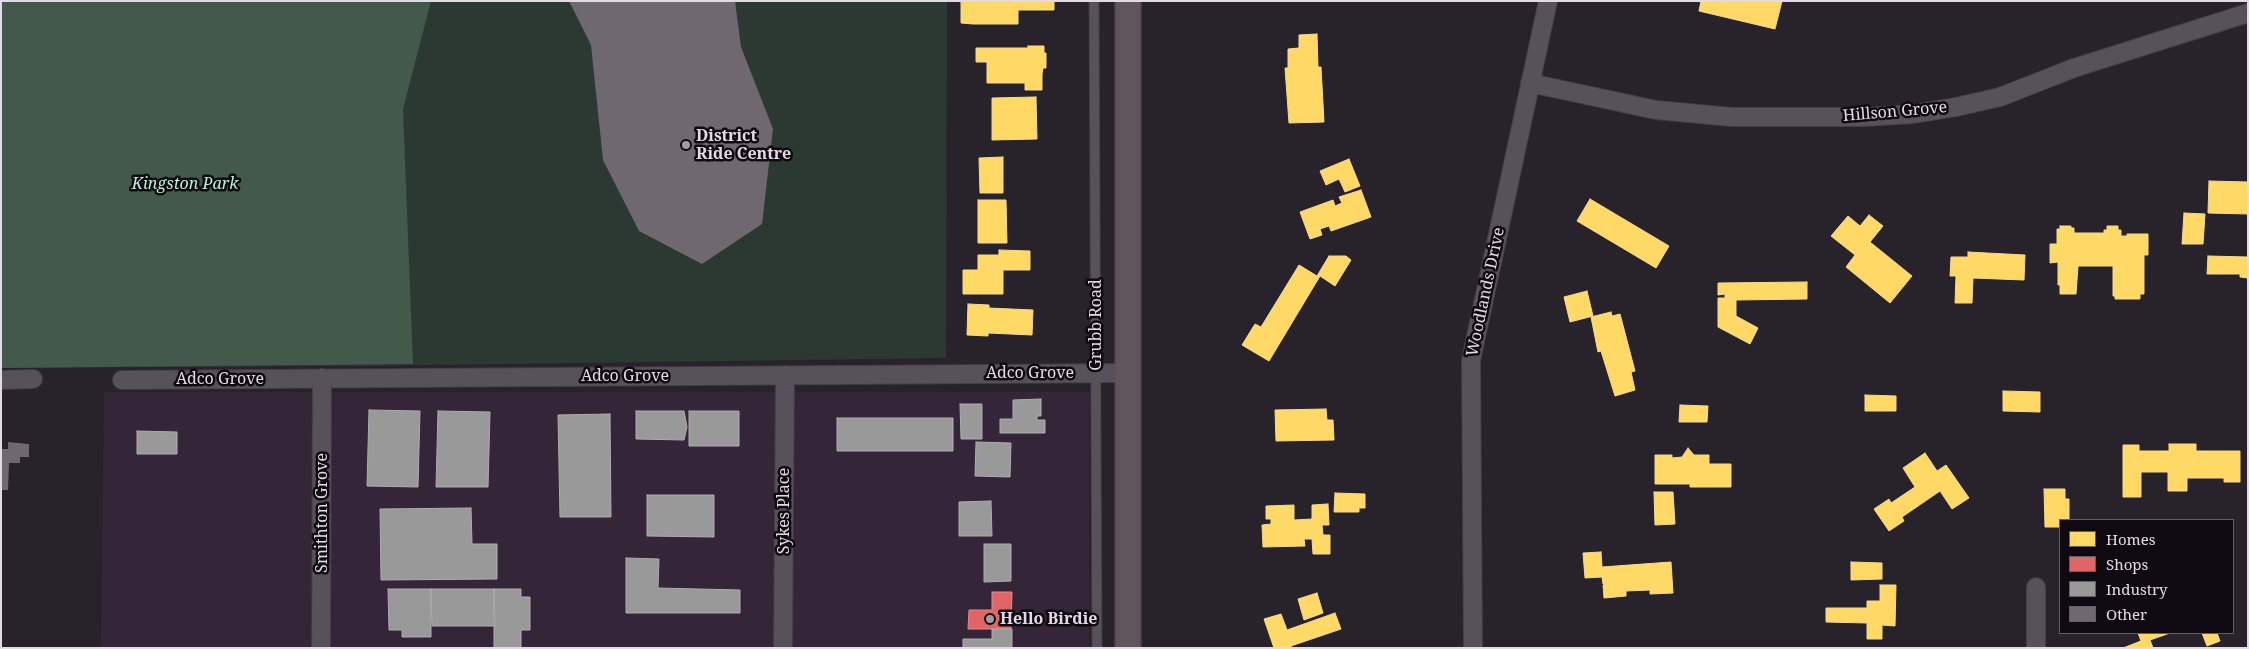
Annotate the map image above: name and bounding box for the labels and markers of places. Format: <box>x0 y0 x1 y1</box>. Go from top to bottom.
place label: District Ride Centre <box>696 126 791 164</box>
marker: District Ride Centre <box>680 139 692 151</box>
place label: Hello Birdie <box>1000 609 1097 629</box>
marker: Hello Birdie <box>984 613 996 625</box>

